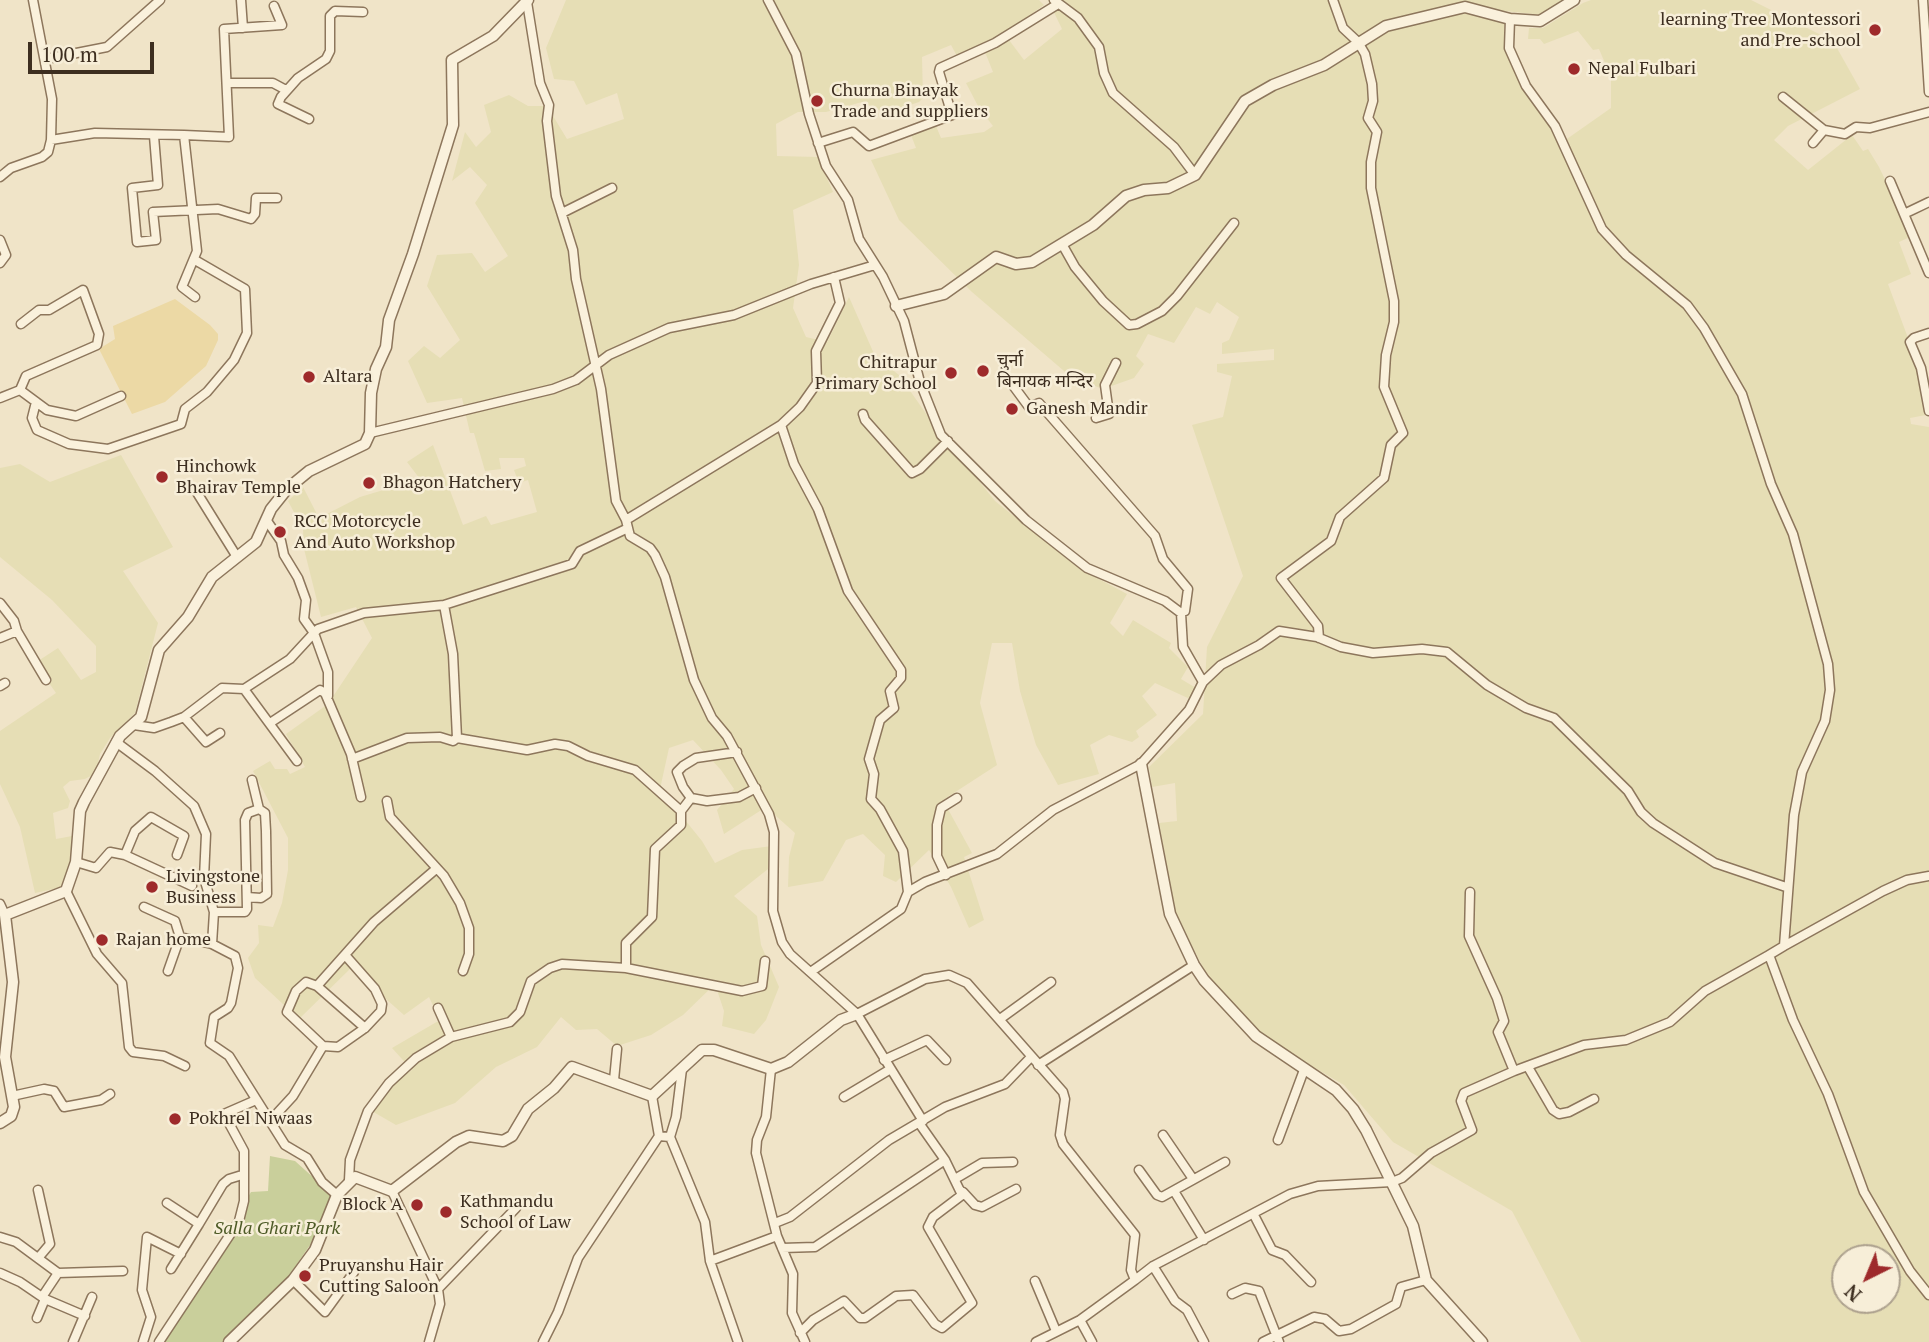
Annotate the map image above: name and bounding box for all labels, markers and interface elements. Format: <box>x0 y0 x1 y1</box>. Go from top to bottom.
place label: learning Tree Montessori and Pre-school <box>1660 9 1861 52</box>
marker: learning Tree Montessori and Pre-school <box>1867 22 1883 38</box>
scale bar <box>32 28 158 72</box>
text: 100 m <box>41 40 98 68</box>
place label: Nepal Fulbari <box>1588 58 1696 80</box>
marker: Nepal Fulbari <box>1566 61 1582 77</box>
place label: Churna Binayak Trade and suppliers <box>831 80 988 122</box>
marker: Churna Binayak Trade and suppliers <box>809 93 825 109</box>
place label: चुर्ना बिनायक मन्दिर <box>997 350 1093 392</box>
place label: Chitrapur Primary School <box>815 352 937 394</box>
marker: चुर्ना बिनायक मन्दिर <box>975 363 991 379</box>
marker: Chitrapur Primary School <box>943 365 959 381</box>
place label: Altara <box>323 366 372 388</box>
marker: Altara <box>301 369 317 385</box>
place label: Ganesh Mandir <box>1026 398 1148 420</box>
marker: Ganesh Mandir <box>1004 401 1020 417</box>
place label: Hinchowk Bhairav Temple <box>176 456 301 498</box>
marker: Hinchowk Bhairav Temple <box>154 469 170 485</box>
place label: Bhagon Hatchery <box>383 472 521 494</box>
marker: Bhagon Hatchery <box>361 475 377 491</box>
place label: RCC Motorcycle And Auto Workshop <box>294 511 455 554</box>
marker: RCC Motorcycle And Auto Workshop <box>272 524 288 540</box>
place label: Livingstone Business <box>166 866 260 908</box>
marker: Livingstone Business <box>144 879 160 895</box>
place label: Rajan home <box>116 929 211 951</box>
marker: Rajan home <box>94 932 110 948</box>
place label: Pokhrel Niwaas <box>189 1108 312 1130</box>
marker: Pokhrel Niwaas <box>167 1111 183 1127</box>
place label: Kathmandu School of Law <box>460 1191 571 1234</box>
place label: Block A <box>342 1194 403 1216</box>
marker: Block A <box>409 1197 425 1213</box>
marker: Kathmandu School of Law <box>438 1204 454 1220</box>
park label: Salla Ghari Park <box>214 1218 340 1240</box>
north arrow <box>1831 1244 1901 1314</box>
place label: Pruyanshu Hair Cutting Saloon <box>319 1255 443 1298</box>
marker: Pruyanshu Hair Cutting Saloon <box>297 1268 313 1284</box>
text: N <box>1839 1279 1866 1307</box>

